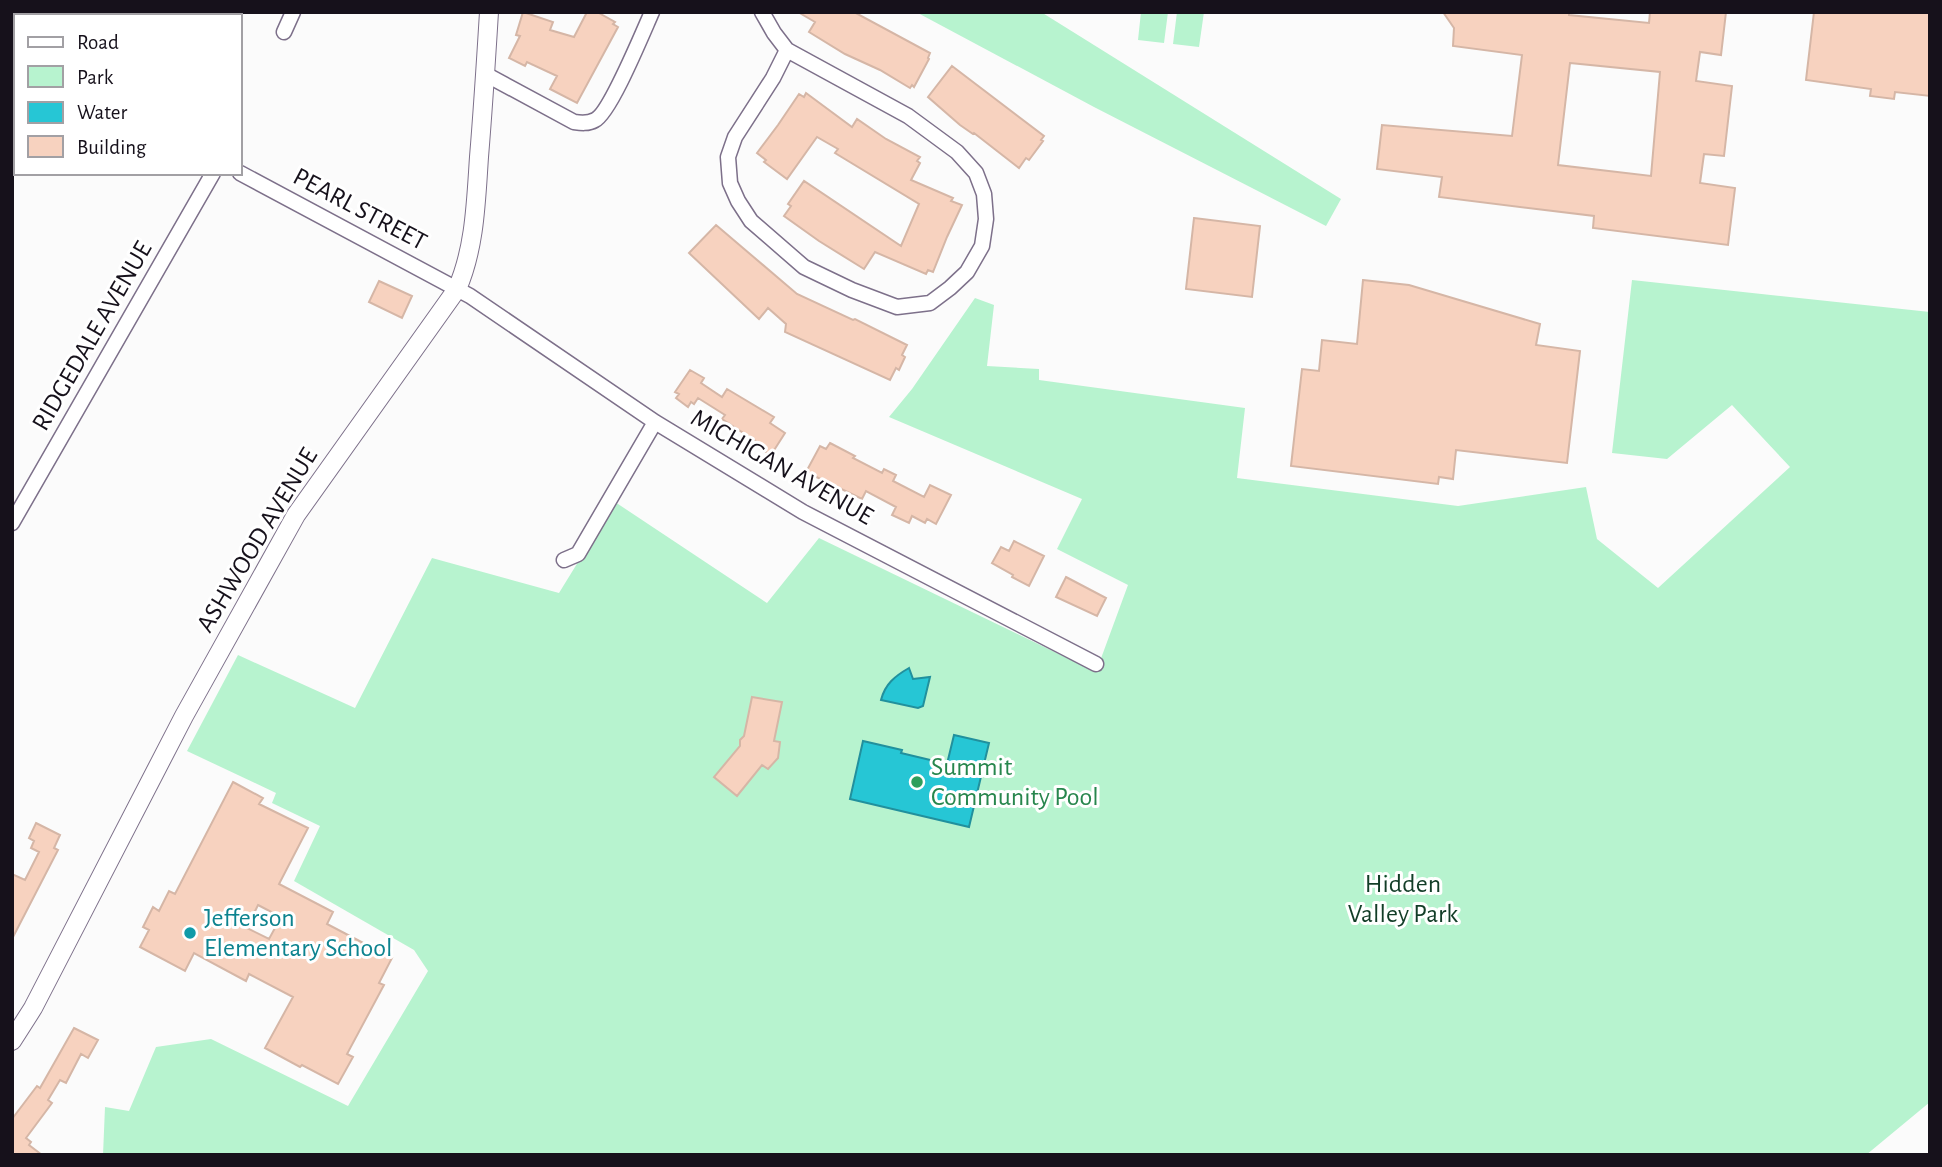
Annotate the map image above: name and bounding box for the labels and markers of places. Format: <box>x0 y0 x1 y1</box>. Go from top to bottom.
place label: Summit Community Pool <box>931 754 1099 810</box>
marker: Summit Community Pool <box>909 774 925 790</box>
place label: Jefferson Elementary School <box>204 905 393 961</box>
marker: Jefferson Elementary School <box>182 925 198 941</box>

